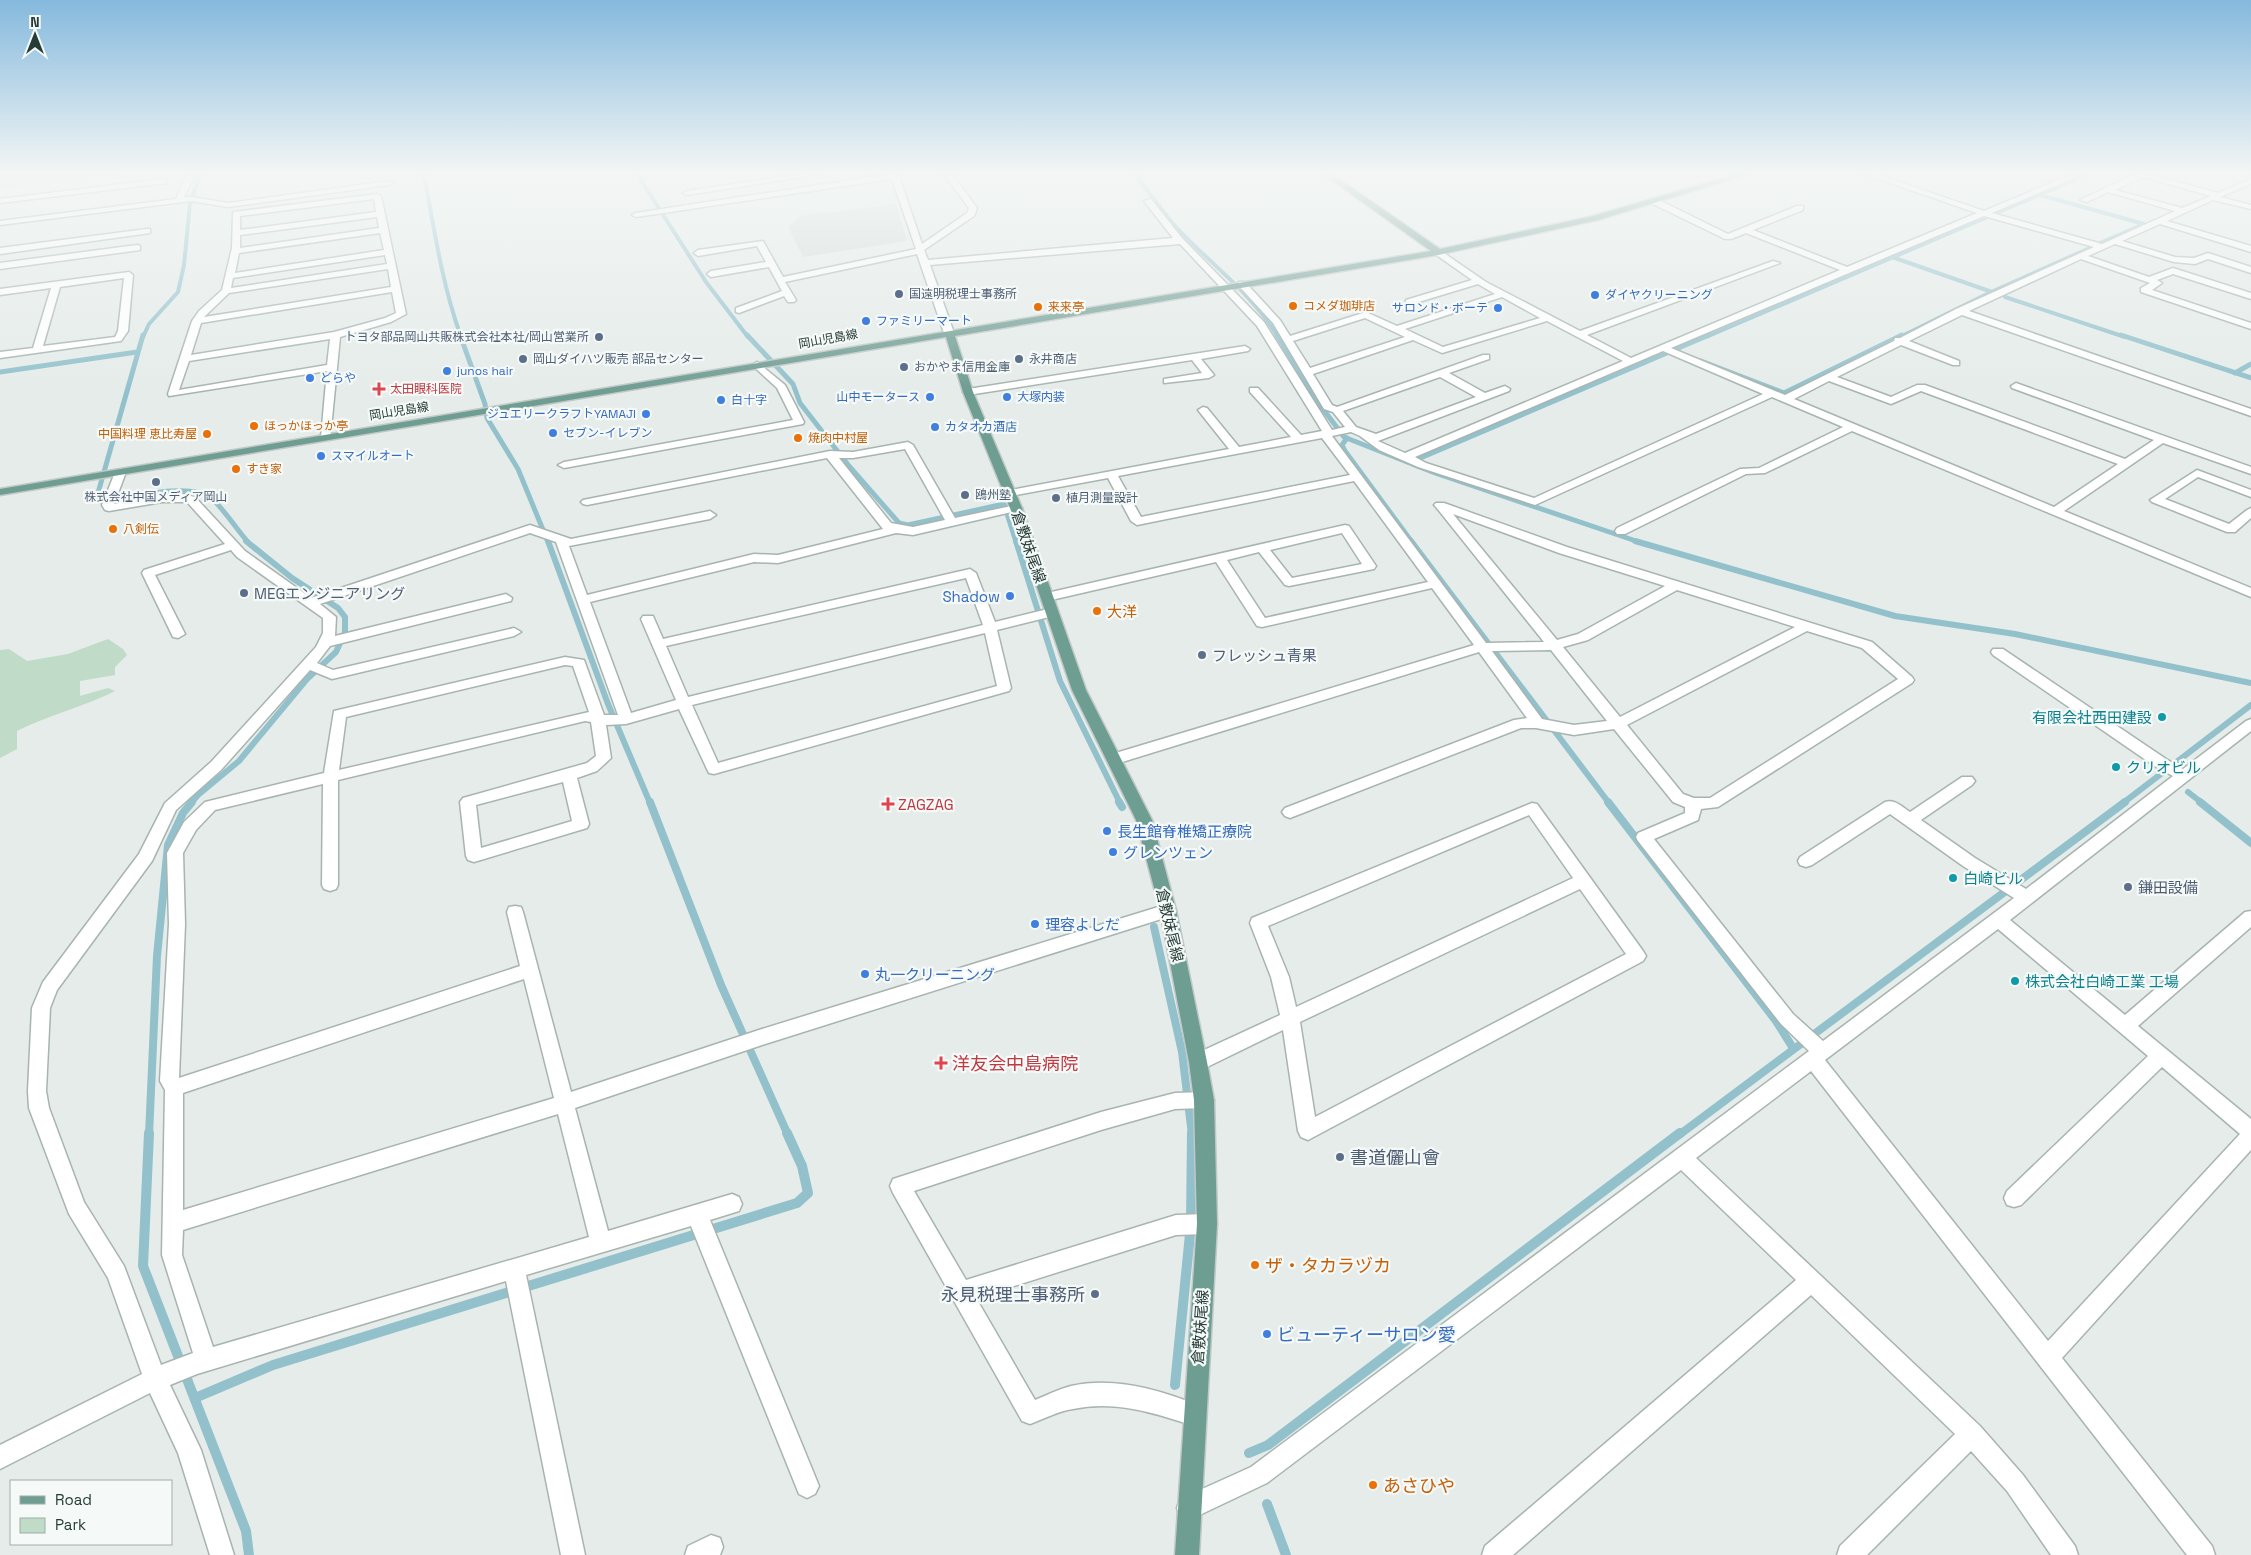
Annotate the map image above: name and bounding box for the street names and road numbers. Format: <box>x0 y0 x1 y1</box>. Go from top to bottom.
street label: 岡山児島線 <box>797 326 859 352</box>
street label: 岡山児島線 <box>368 398 430 424</box>
street label: 倉敷妹尾線 <box>1008 508 1050 586</box>
street label: 倉敷妹尾線 <box>1152 886 1188 964</box>
street label: 倉敷妹尾線 <box>1188 1289 1212 1365</box>

